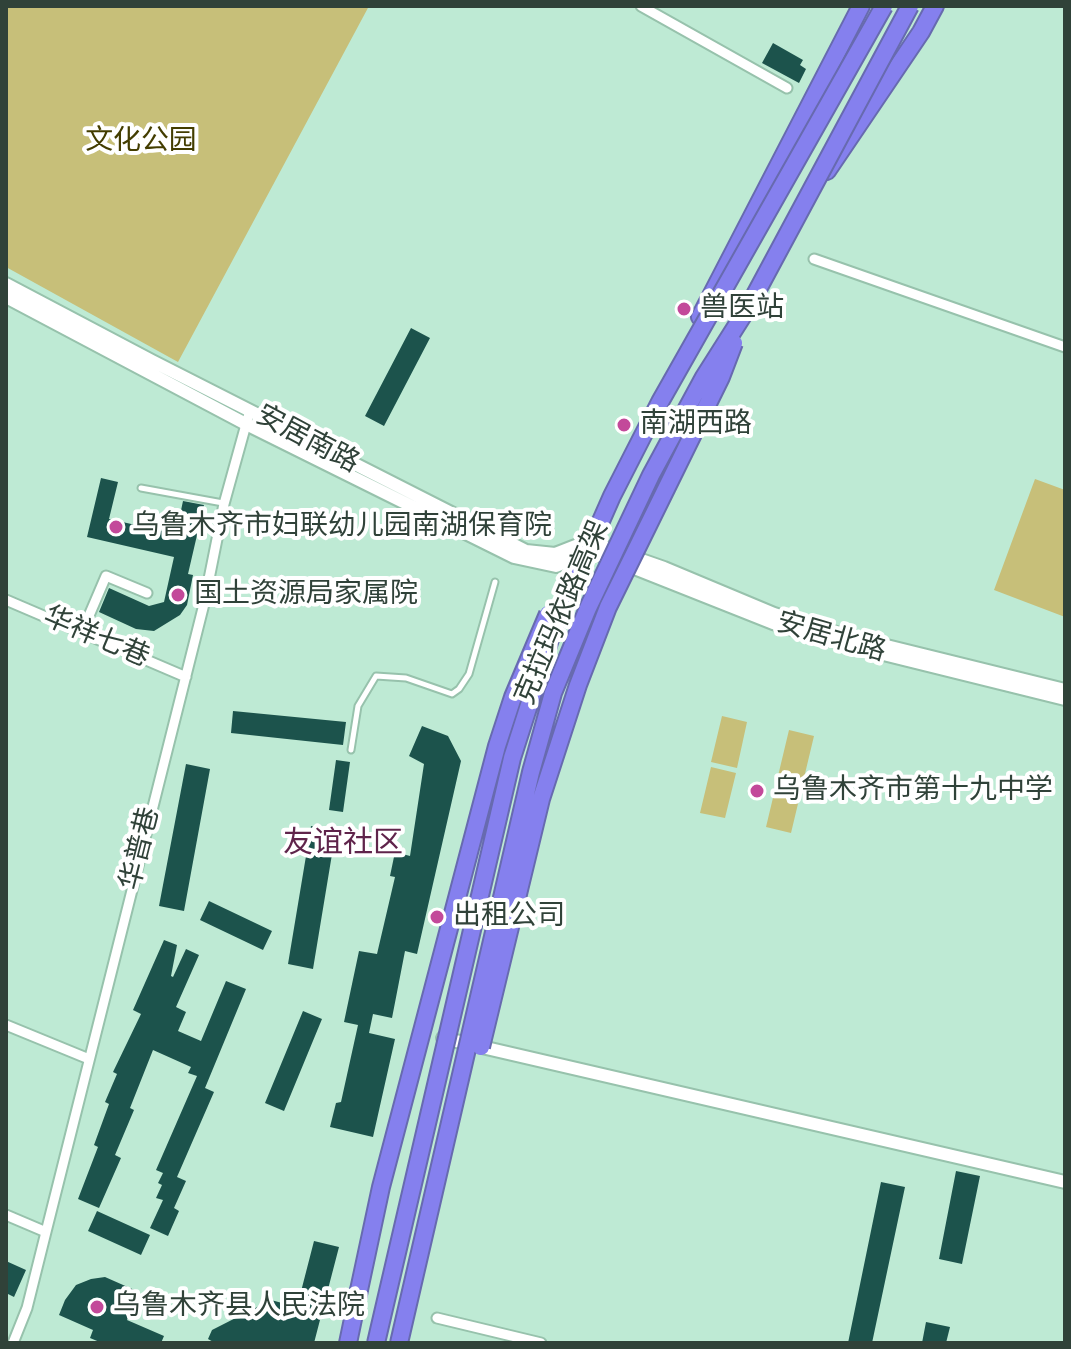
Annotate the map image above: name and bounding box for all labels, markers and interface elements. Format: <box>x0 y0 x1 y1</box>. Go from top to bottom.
park label: 文化公园 <box>85 125 197 159</box>
place label: 兽医站 <box>700 292 784 326</box>
marker: 兽医站 <box>675 300 693 318</box>
street label: 安居南路 <box>250 399 364 481</box>
place label: 南湖西路 <box>640 408 752 442</box>
marker: 南湖西路 <box>615 416 633 434</box>
place label: 乌鲁木齐市妇联幼儿园南湖保育院 <box>132 510 552 544</box>
street label: 克拉玛依路高架 <box>509 516 617 710</box>
marker: 乌鲁木齐市妇联幼儿园南湖保育院 <box>107 518 125 536</box>
place label: 国土资源局家属院 <box>194 578 418 612</box>
marker: 国土资源局家属院 <box>169 586 187 604</box>
street label: 华祥七巷 <box>38 601 154 675</box>
street label: 安居北路 <box>773 606 889 670</box>
place label: 乌鲁木齐市第十九中学 <box>773 774 1053 808</box>
marker: 乌鲁木齐市第十九中学 <box>748 782 766 800</box>
street label: 华普巷 <box>115 804 167 894</box>
district label: 友谊社区 <box>283 826 403 862</box>
place label: 出租公司 <box>453 900 565 934</box>
marker: 出租公司 <box>428 908 446 926</box>
place label: 乌鲁木齐县人民法院 <box>113 1290 365 1324</box>
marker: 乌鲁木齐县人民法院 <box>88 1298 106 1316</box>

